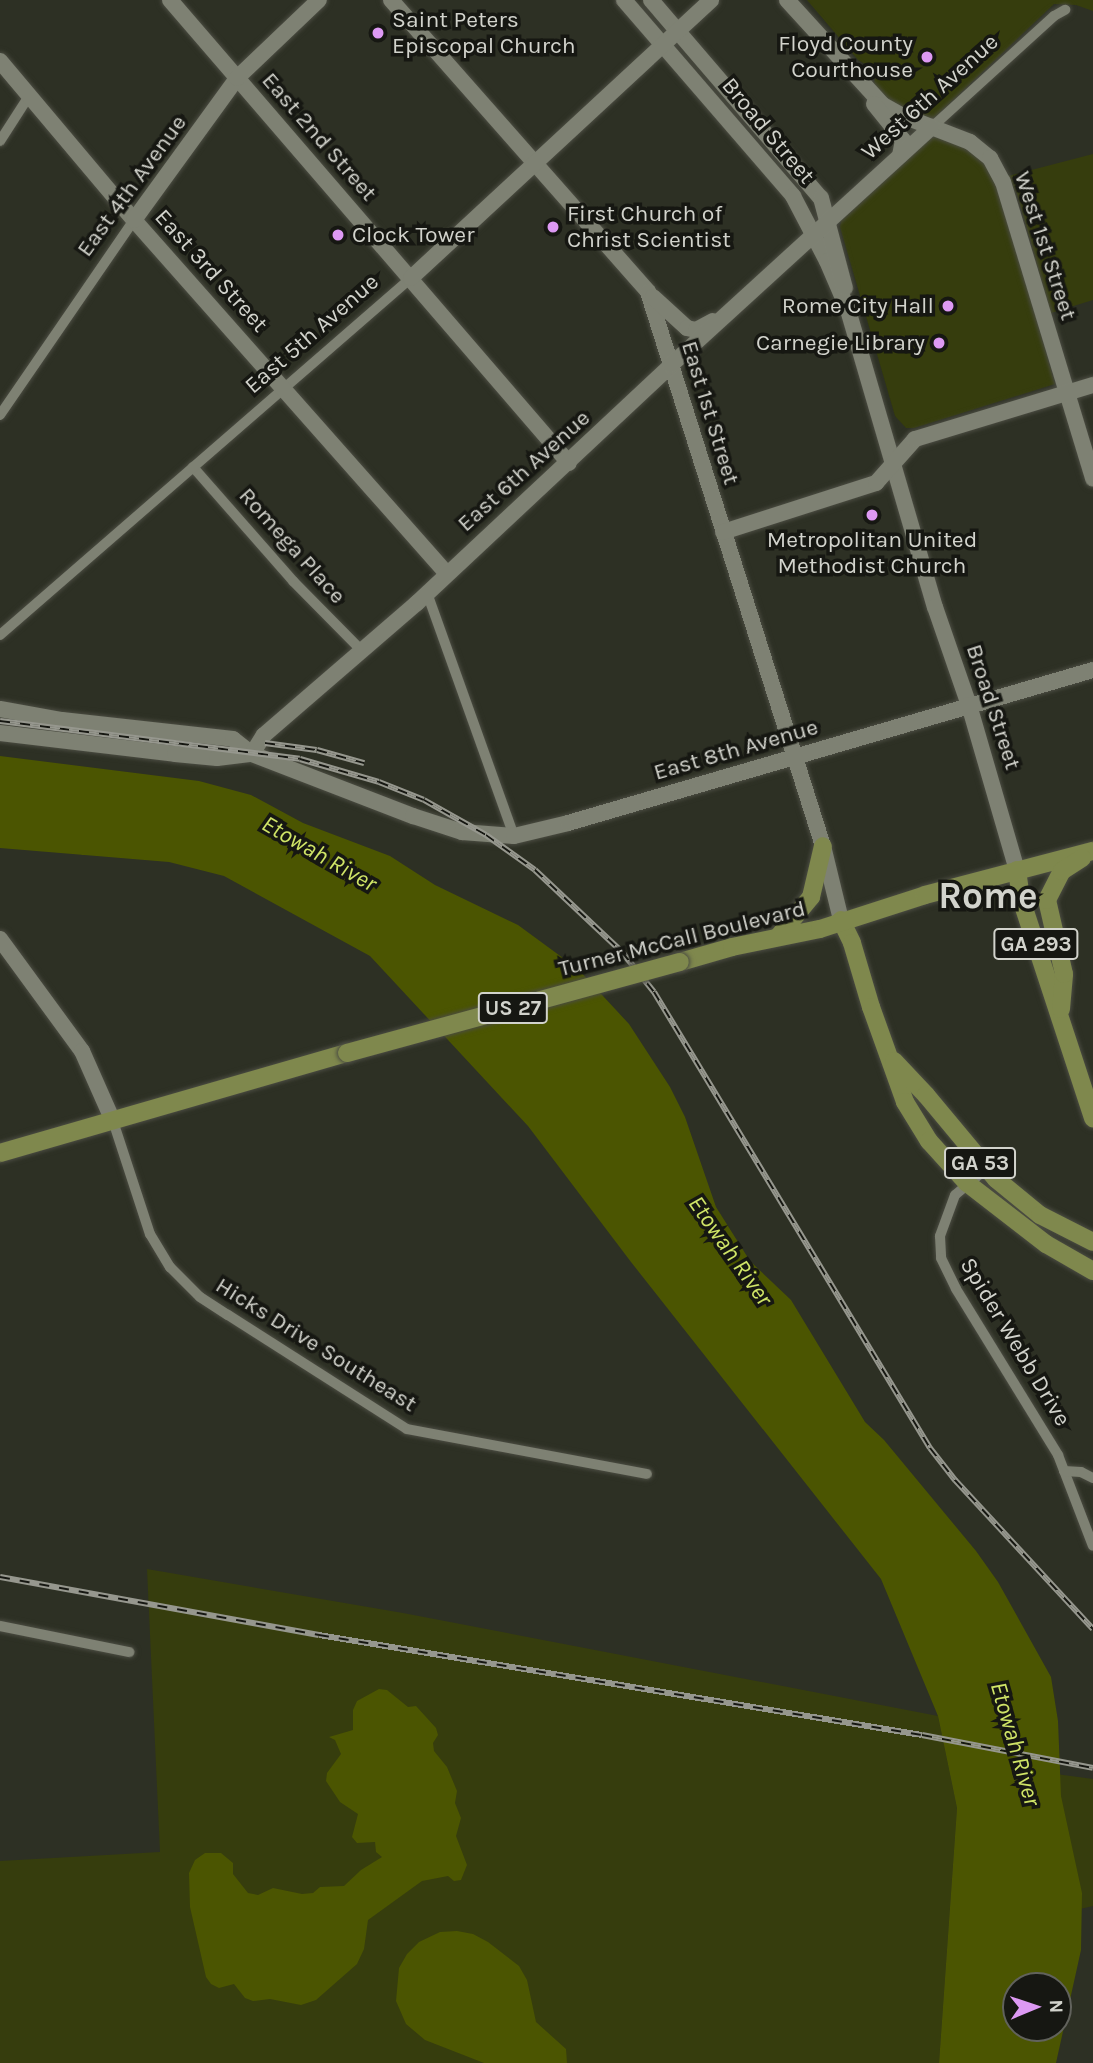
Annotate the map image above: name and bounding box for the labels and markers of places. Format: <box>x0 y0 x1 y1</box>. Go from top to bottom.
place label: Saint Peters Episcopal Church <box>392 6 576 60</box>
marker: Saint Peters Episcopal Church <box>370 25 386 41</box>
place label: Floyd County Courthouse <box>778 30 913 84</box>
marker: Floyd County Courthouse <box>919 49 935 65</box>
place label: First Church of Christ Scientist <box>567 200 731 254</box>
marker: First Church of Christ Scientist <box>545 219 561 235</box>
place label: Clock Tower <box>352 221 474 249</box>
marker: Clock Tower <box>330 227 346 243</box>
place label: Rome City Hall <box>782 292 934 320</box>
marker: Rome City Hall <box>940 298 956 314</box>
place label: Carnegie Library <box>756 329 925 357</box>
marker: Carnegie Library <box>931 335 947 351</box>
marker: Metropolitan United Methodist Church <box>864 507 880 523</box>
place label: Metropolitan United Methodist Church <box>767 526 977 580</box>

